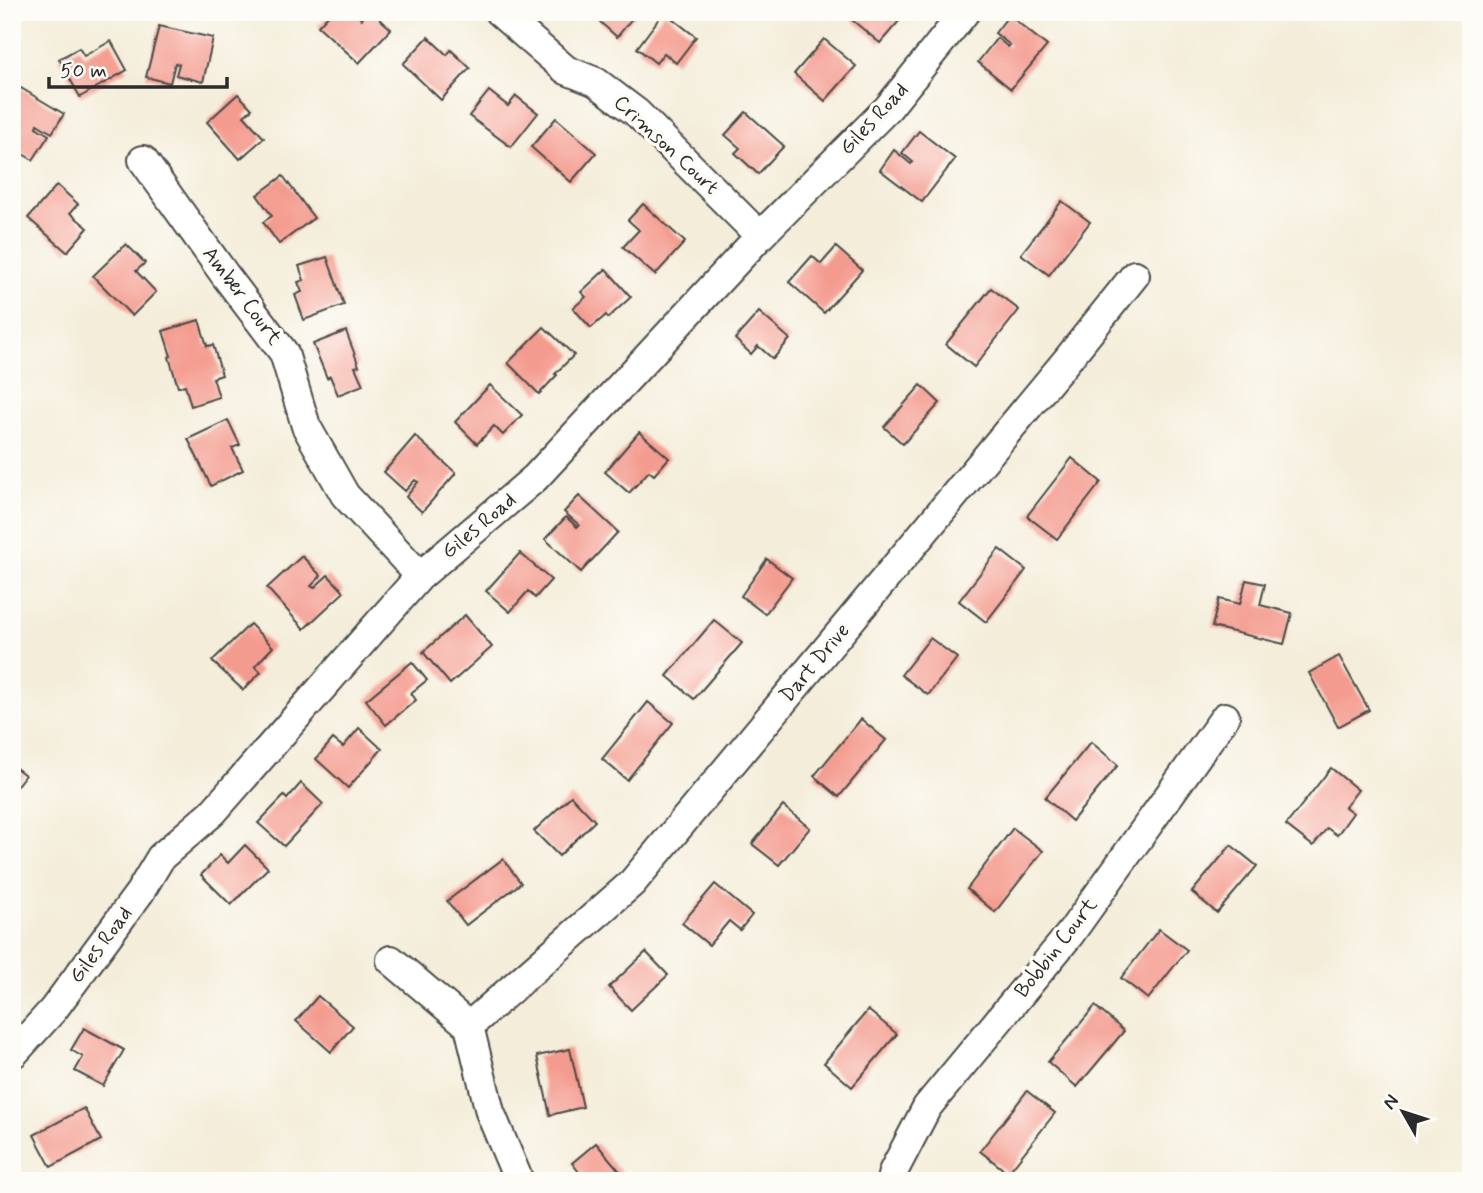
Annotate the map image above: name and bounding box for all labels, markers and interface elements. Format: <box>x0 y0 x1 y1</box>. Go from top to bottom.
scale bar <box>49 46 228 90</box>
text: 50 m <box>60 57 107 85</box>
street label: Giles Road <box>833 77 915 161</box>
street label: Crimson Court <box>607 89 725 201</box>
street label: Amber Court <box>196 241 289 352</box>
street label: Giles Road <box>436 487 522 565</box>
street label: Dart Drive <box>774 617 856 709</box>
street label: Bobbin Court <box>1008 892 1104 1004</box>
street label: Giles Road <box>63 901 139 989</box>
north arrow <box>1368 1078 1438 1148</box>
text: N <box>1377 1089 1405 1115</box>

